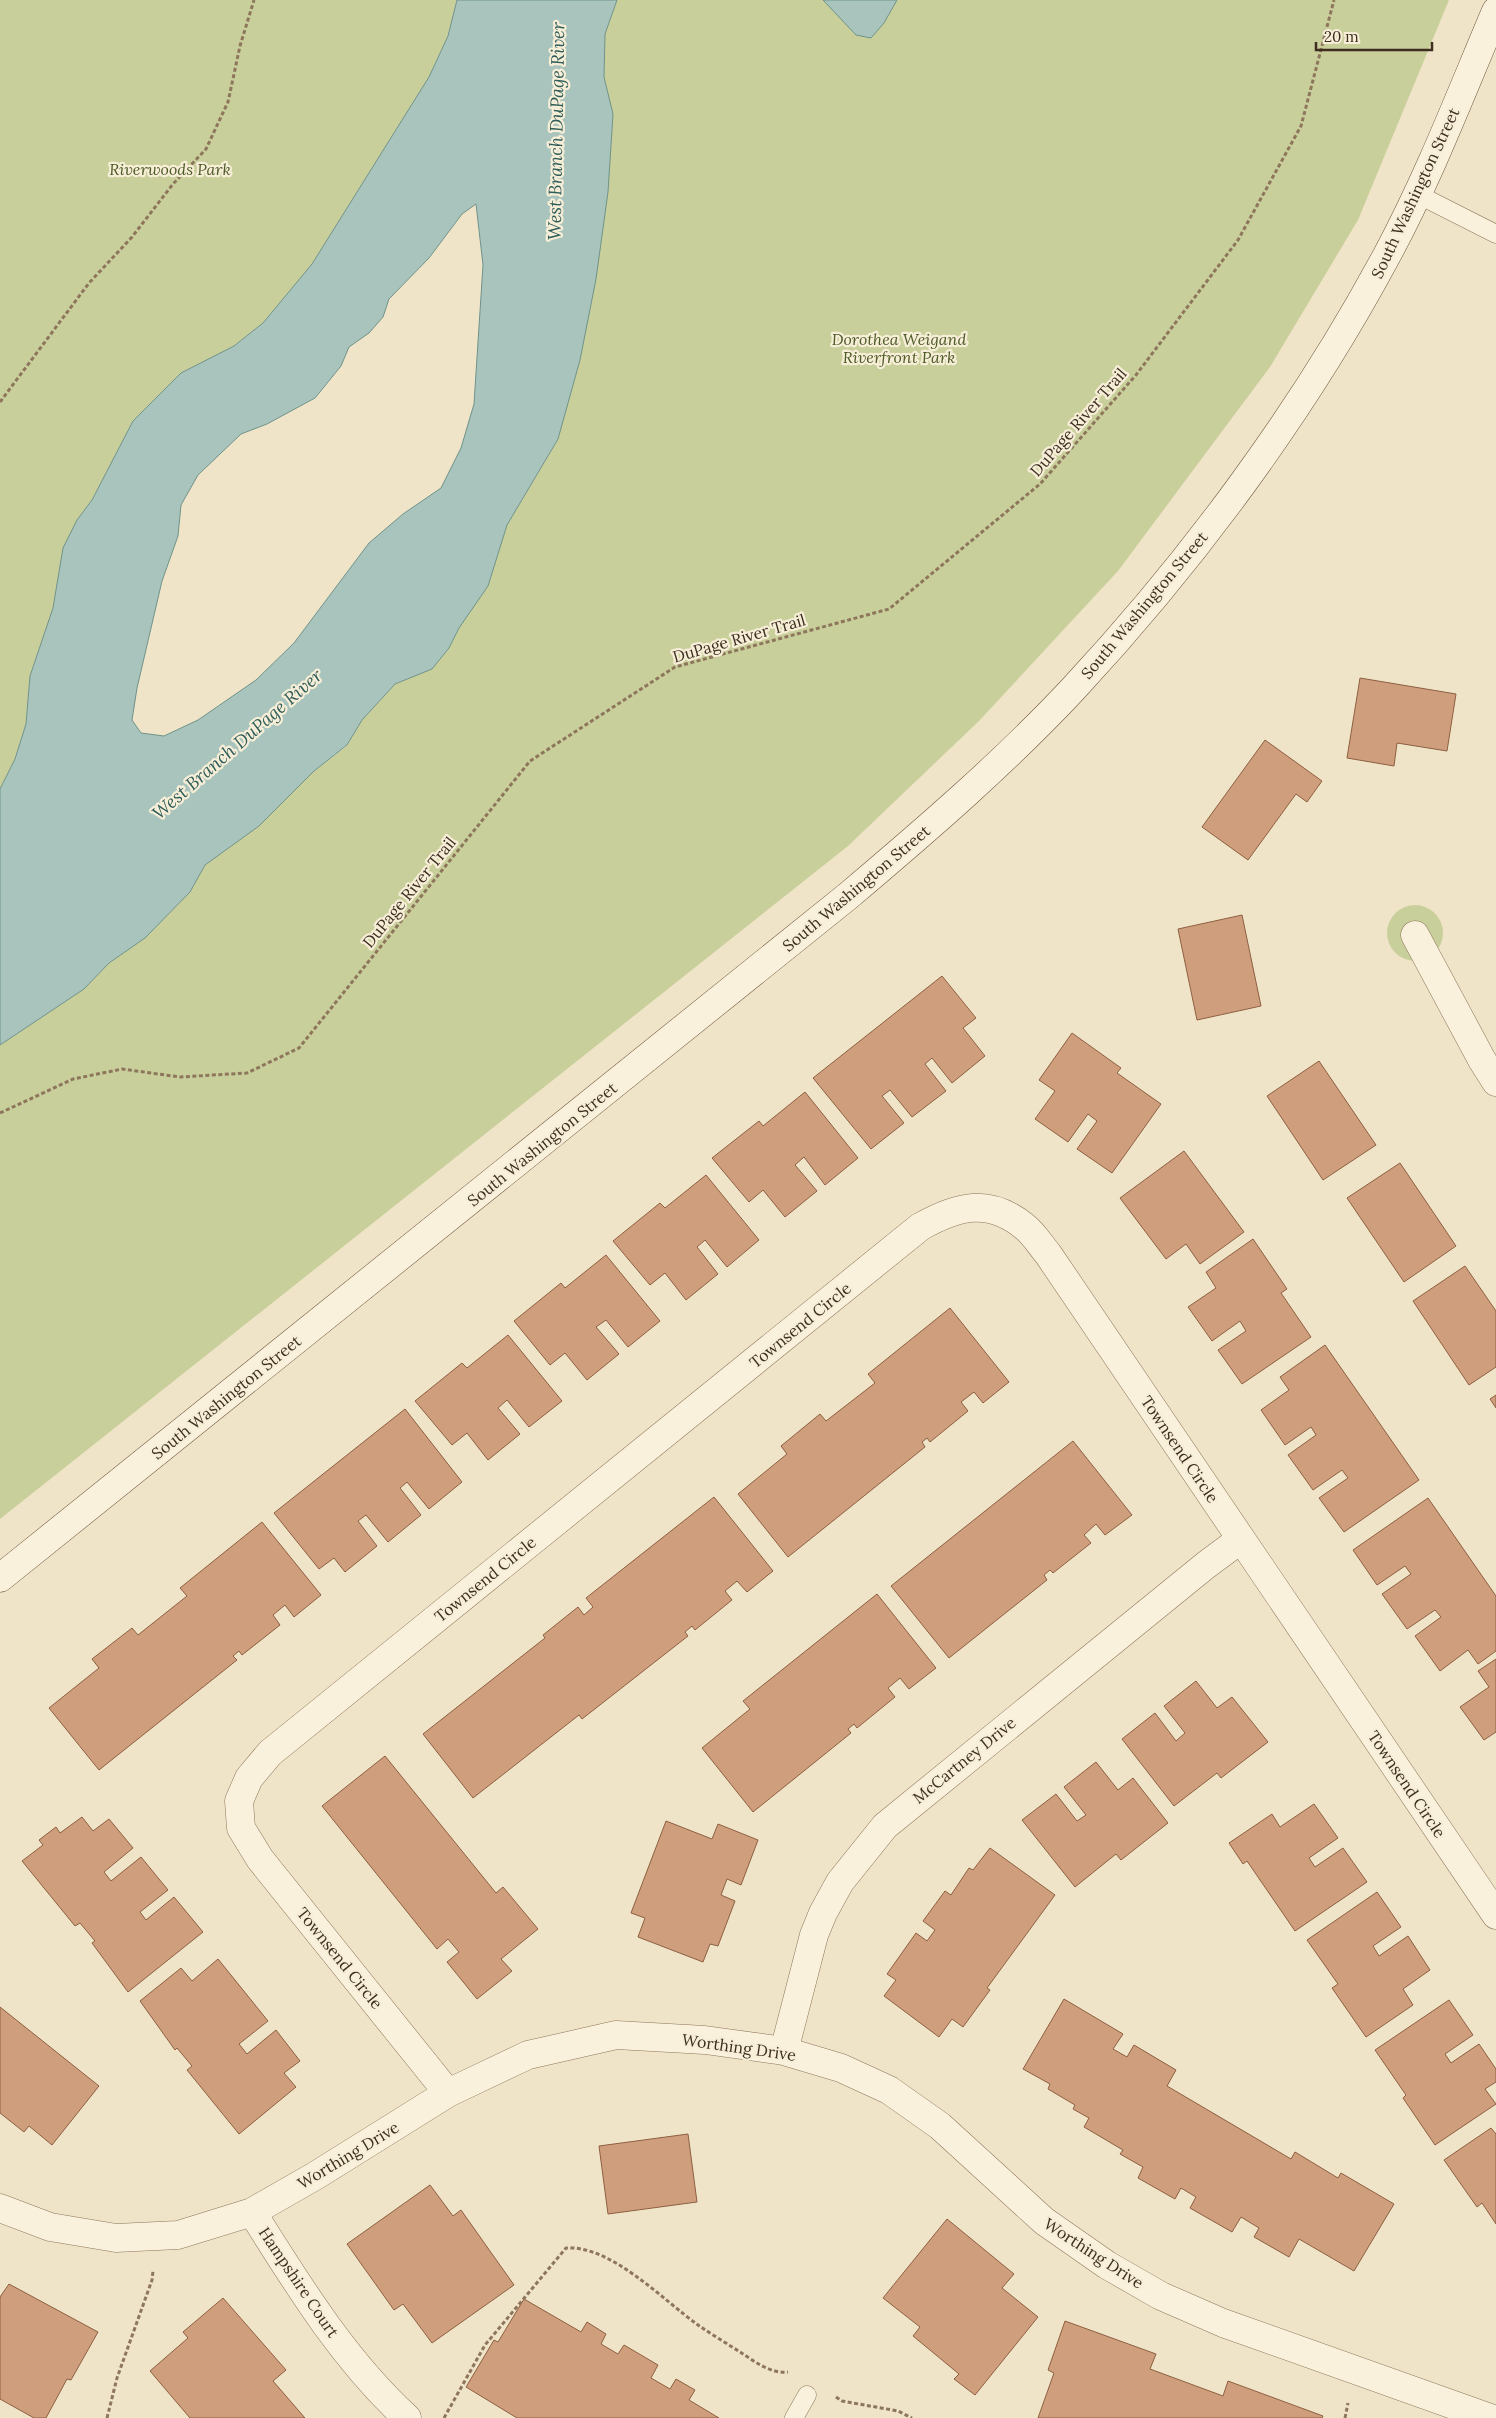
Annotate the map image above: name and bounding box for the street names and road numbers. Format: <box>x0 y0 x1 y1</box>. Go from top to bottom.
street label: South Washington Street <box>1367 104 1464 282</box>
street label: DuPage River Trail <box>1025 364 1131 480</box>
street label: South Washington Street <box>1076 527 1212 683</box>
street label: DuPage River Trail <box>670 609 808 667</box>
street label: South Washington Street <box>778 820 934 956</box>
street label: DuPage River Trail <box>358 832 460 952</box>
street label: South Washington Street <box>463 1077 621 1210</box>
street label: Townsend Circle <box>745 1278 855 1372</box>
street label: South Washington Street <box>147 1330 305 1463</box>
street label: Townsend Circle <box>1137 1392 1223 1507</box>
street label: Townsend Circle <box>430 1532 540 1626</box>
street label: McCartney Drive <box>908 1712 1020 1808</box>
street label: Townsend Circle <box>1364 1727 1450 1842</box>
street label: Townsend Circle <box>293 1903 387 2013</box>
street label: Worthing Drive <box>681 2029 798 2065</box>
street label: Worthing Drive <box>294 2117 403 2193</box>
street label: Worthing Drive <box>1040 2213 1148 2293</box>
street label: Hampshire Court <box>255 2223 344 2342</box>

